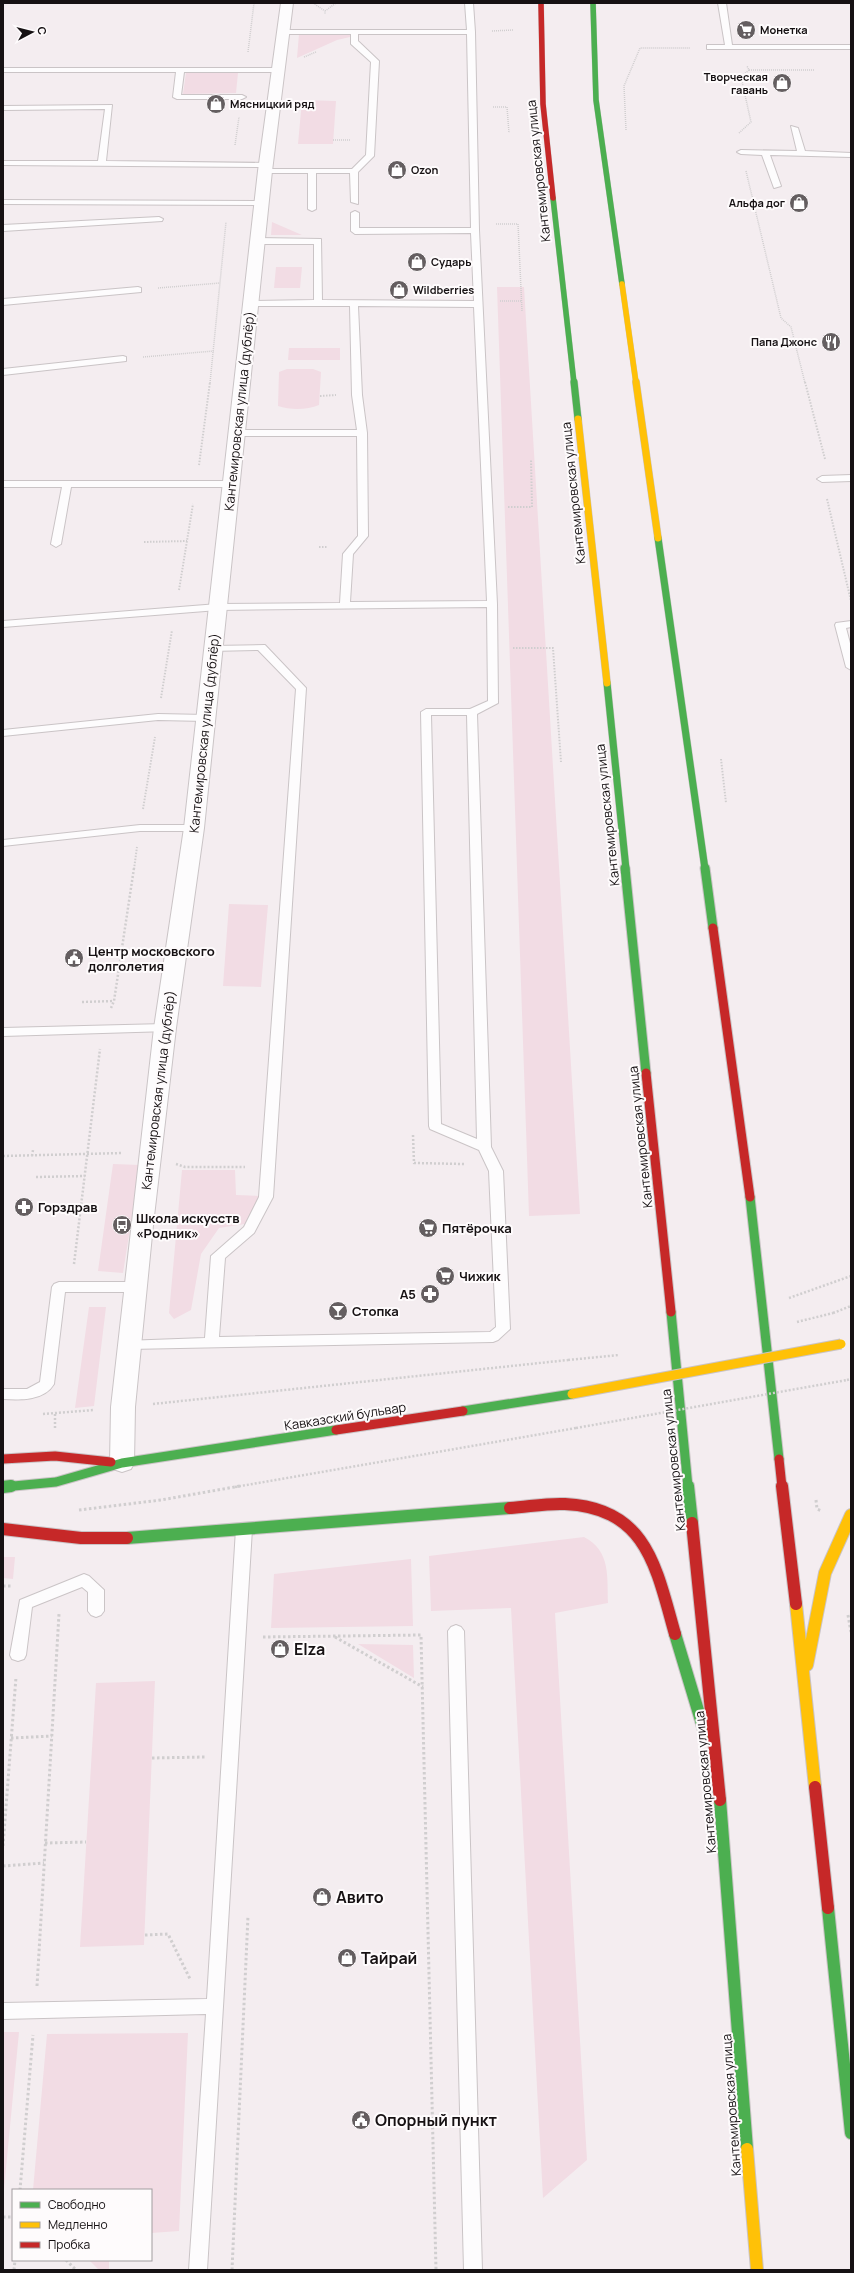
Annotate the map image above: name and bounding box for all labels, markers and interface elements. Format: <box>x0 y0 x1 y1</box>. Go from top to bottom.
north arrow <box>12 12 52 52</box>
supermarket icon: Монетка <box>735 19 757 41</box>
place label: Монетка <box>760 22 808 37</box>
text: С <box>34 26 50 36</box>
place label: Творческая гавань <box>704 69 768 97</box>
shop icon: Творческая гавань <box>771 72 793 94</box>
shop icon: Мясницкий ряд <box>205 93 227 115</box>
place label: Мясницкий ряд <box>230 96 315 111</box>
street label: Кантемировская улица <box>522 99 554 243</box>
shop icon: Ozon <box>386 159 408 181</box>
place label: Ozon <box>411 162 438 177</box>
shop icon: Альфа дог <box>788 192 810 214</box>
place label: Альфа дог <box>729 195 785 210</box>
shop icon: Сударь <box>406 251 428 273</box>
place label: Сударь <box>431 254 471 269</box>
shop icon: Wildberries <box>388 279 410 301</box>
place label: Wildberries <box>413 282 474 297</box>
street label: Кантемировская улица (дублёр) <box>220 310 258 512</box>
restaurant icon: Папа Джонс <box>820 331 842 353</box>
place label: Папа Джонс <box>751 334 817 349</box>
street label: Кантемировская улица <box>557 421 589 565</box>
street label: Кантемировская улица (дублёр) <box>185 632 223 834</box>
street label: Кантемировская улица <box>591 743 623 887</box>
place label: Центр московского долголетия <box>88 942 215 975</box>
public building icon: Центр московского долголетия <box>63 947 85 969</box>
street label: Кантемировская улица (дублёр) <box>137 989 179 1191</box>
street label: Кантемировская улица <box>624 1065 656 1209</box>
pharmacy icon: Горздрав <box>13 1196 35 1218</box>
place label: Горздрав <box>38 1198 98 1216</box>
place label: Школа искусств «Родник» <box>136 1209 239 1242</box>
bus stop icon: Школа искусств «Родник» <box>111 1214 133 1236</box>
supermarket icon: Пятёрочка <box>417 1217 439 1239</box>
place label: Пятёрочка <box>442 1219 512 1237</box>
supermarket icon: Чижик <box>434 1265 456 1287</box>
place label: Чижик <box>459 1267 502 1285</box>
pharmacy icon: А5 <box>419 1283 441 1305</box>
place label: А5 <box>400 1285 416 1303</box>
bar icon: Стопка <box>327 1300 349 1322</box>
place label: Стопка <box>352 1302 399 1320</box>
street label: Кантемировская улица <box>657 1388 689 1532</box>
street label: Кавказский бульвар <box>283 1397 408 1435</box>
shop icon: Elza <box>269 1638 291 1660</box>
place label: Elza <box>294 1638 325 1660</box>
street label: Кантемировская улица <box>690 1710 720 1854</box>
shop icon: Авито <box>311 1886 333 1908</box>
place label: Авито <box>336 1886 384 1908</box>
shop icon: Тайрай <box>336 1947 358 1969</box>
place label: Тайрай <box>361 1947 417 1969</box>
street label: Кантемировская улица <box>717 2033 745 2177</box>
public building icon: Опорный пункт <box>350 2109 372 2131</box>
place label: Опорный пункт <box>375 2109 497 2131</box>
legend <box>12 2189 152 2261</box>
text: Свободно <box>48 2196 106 2213</box>
text: Медленно <box>48 2216 108 2233</box>
text: Пробка <box>48 2236 90 2253</box>

